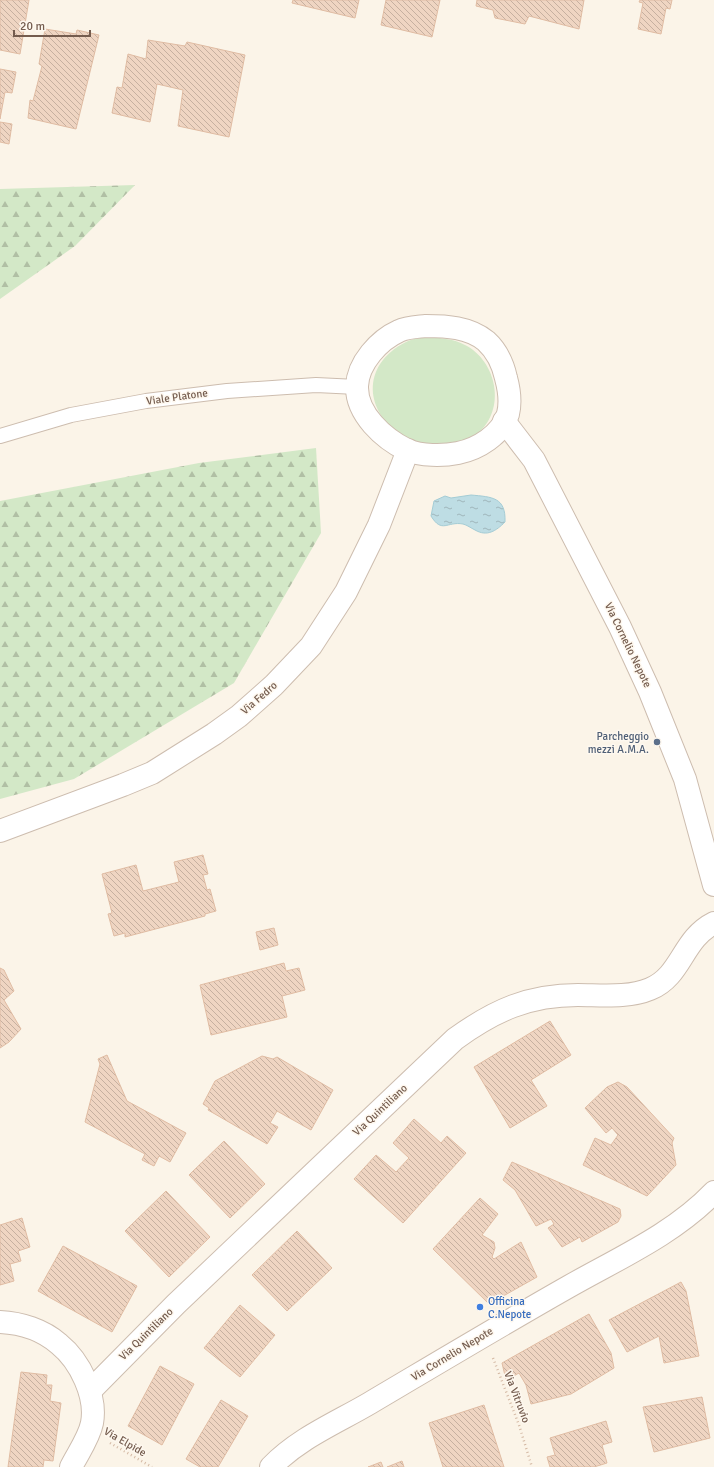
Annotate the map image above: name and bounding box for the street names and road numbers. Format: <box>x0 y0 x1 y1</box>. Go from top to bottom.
street label: Viale Platone <box>145 386 209 408</box>
street label: Via Cornelio Nepote <box>602 600 654 690</box>
street label: Via Fedro <box>238 679 280 717</box>
street label: Via Quintiliano <box>350 1081 410 1139</box>
street label: Via Quintiliano <box>116 1305 176 1363</box>
street label: Via Cornelio Nepote <box>409 1324 495 1384</box>
street label: Via Vitruvio <box>501 1369 533 1425</box>
street label: Via Elpide <box>101 1425 149 1459</box>

